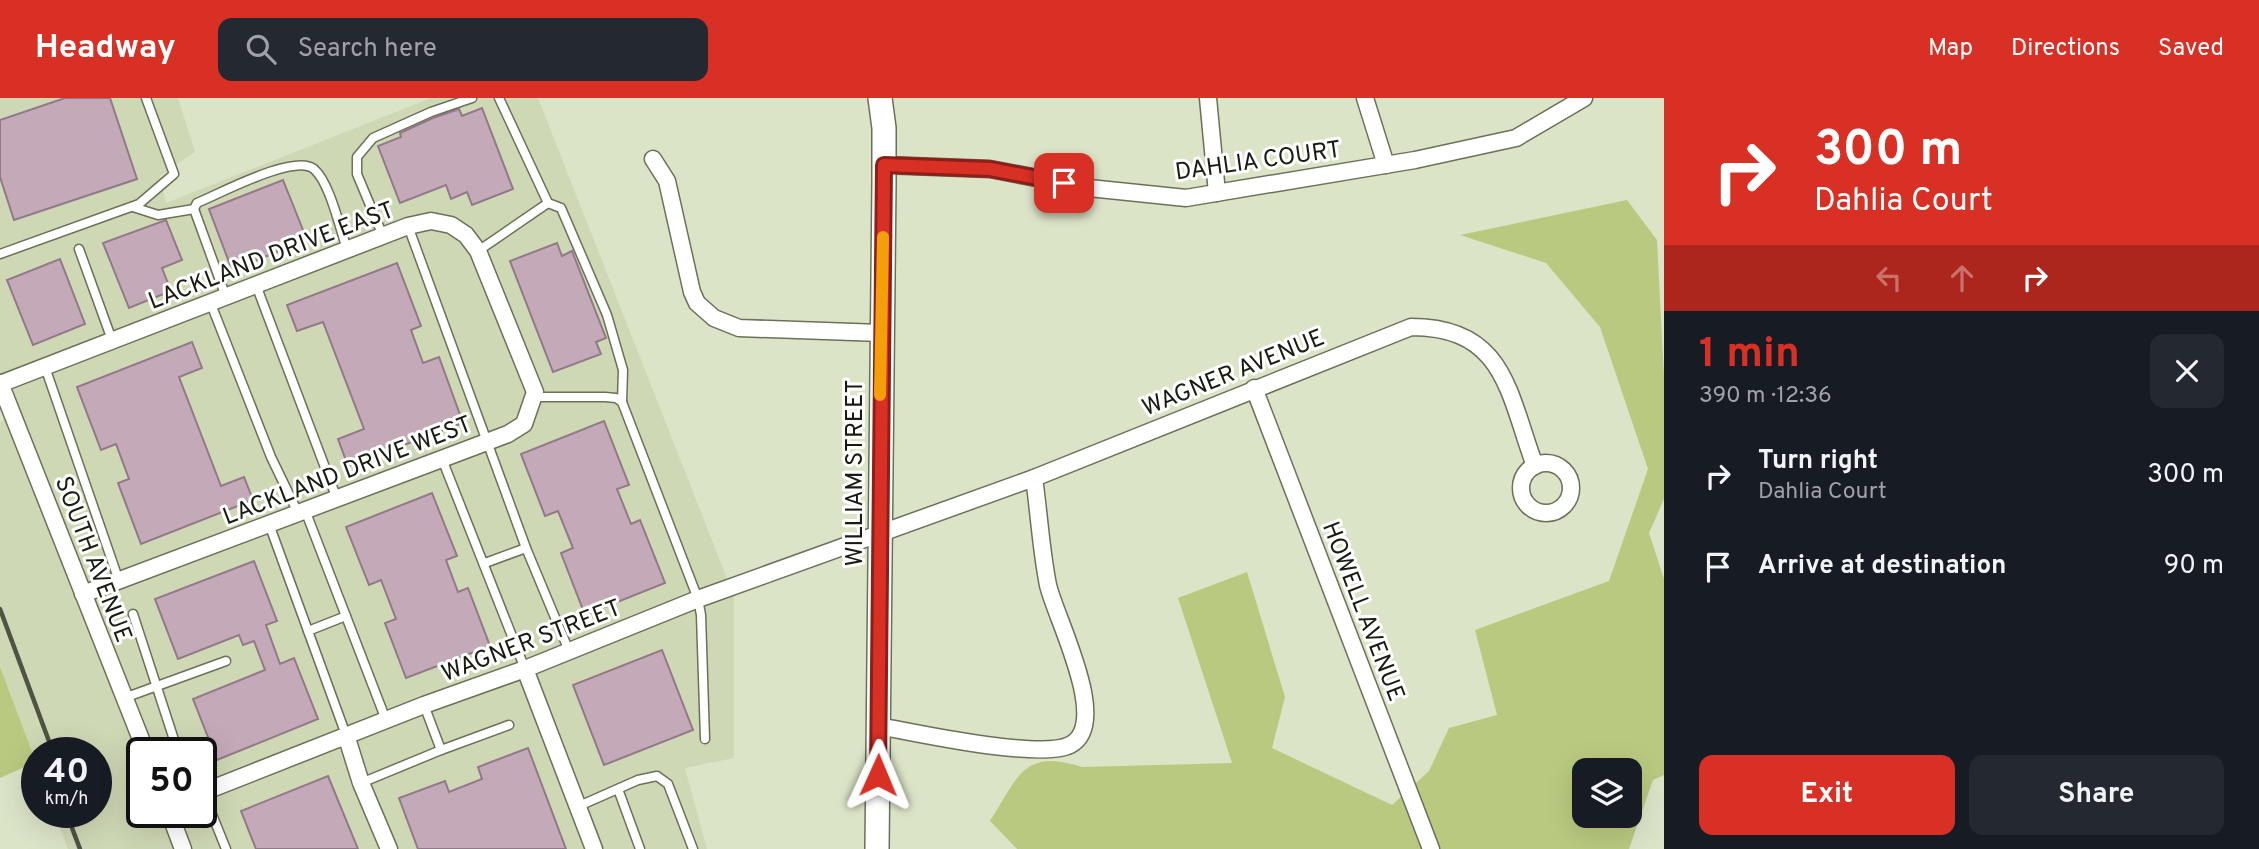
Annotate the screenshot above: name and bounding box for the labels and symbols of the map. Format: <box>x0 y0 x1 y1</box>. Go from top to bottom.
street label: DAHLIA COURT <box>1173 135 1343 188</box>
pin <box>1034 153 1094 213</box>
street label: LACKLAND DRIVE EAST <box>144 196 399 318</box>
street label: WAGNER AVENUE <box>1138 324 1329 424</box>
street label: WILLIAM STREET <box>841 380 871 566</box>
street label: LACKLAND DRIVE WEST <box>219 410 476 533</box>
street label: SOUTH AVENUE <box>47 473 138 647</box>
street label: HOWELL AVENUE <box>1314 518 1410 706</box>
street label: WAGNER STREET <box>438 594 626 690</box>
speed limit sign: 50 <box>126 737 217 828</box>
position arrow <box>841 738 915 812</box>

